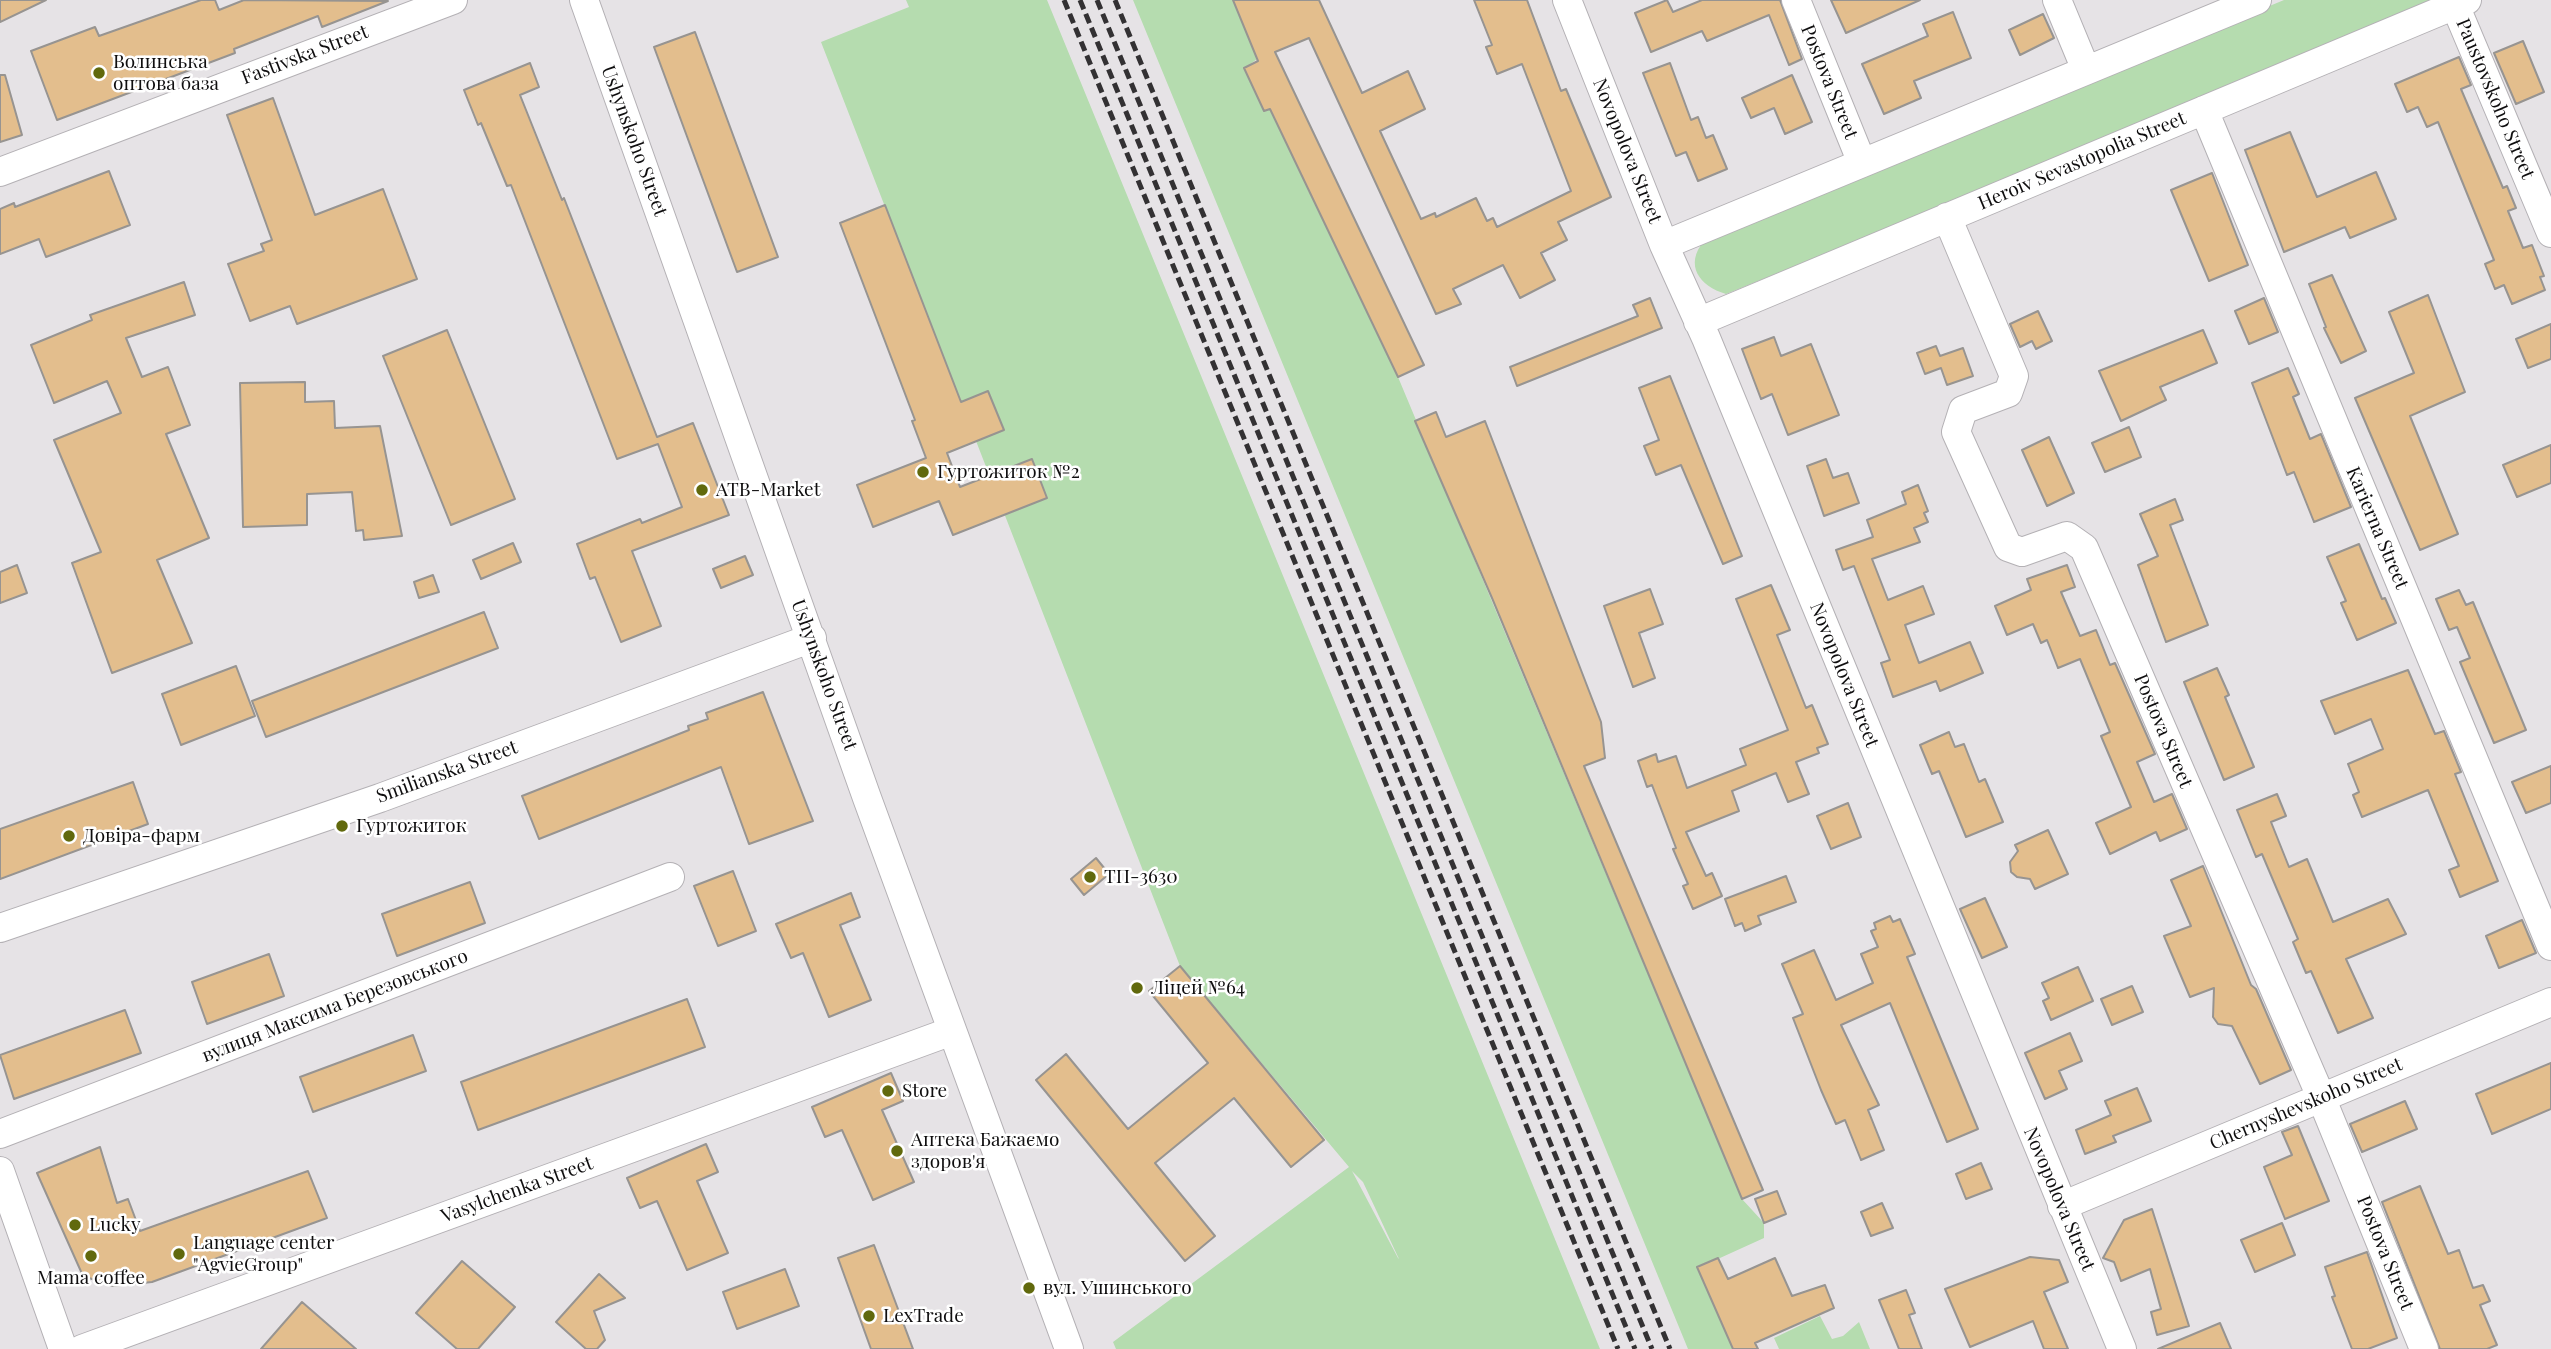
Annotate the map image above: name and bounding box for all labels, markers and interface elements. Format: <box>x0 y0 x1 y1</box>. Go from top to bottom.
street label: Paustovskoho Street <box>2451 15 2539 183</box>
street label: Fastivska Street <box>238 20 372 90</box>
street label: Postova Street <box>1796 22 1862 142</box>
place label: Волинська оптова база <box>113 51 219 95</box>
street label: Ushynskoho Street <box>596 62 672 220</box>
marker: Волинська оптова база <box>91 65 107 81</box>
street label: Novopolova Street <box>1588 75 1666 227</box>
street label: Heroiv Sevastopolia Street <box>1975 107 2189 215</box>
place label: Гуртожиток №2 <box>937 461 1080 483</box>
street label: Karierna Street <box>2341 463 2413 593</box>
marker: Гуртожиток №2 <box>915 464 931 480</box>
place label: ATB-Market <box>716 479 820 501</box>
marker: ATB-Market <box>694 482 710 498</box>
street label: Ushynskoho Street <box>786 596 862 754</box>
street label: Novopolova Street <box>1805 599 1883 751</box>
street label: Postova Street <box>2129 671 2197 791</box>
street label: Smilianska Street <box>373 736 521 808</box>
place label: Гуртожиток <box>356 815 467 837</box>
marker: Гуртожиток <box>334 818 350 834</box>
place label: Довіра-фарм <box>83 825 200 847</box>
marker: Довіра-фарм <box>61 828 77 844</box>
place label: ТП-3630 <box>1104 866 1178 888</box>
marker: ТП-3630 <box>1082 869 1098 885</box>
street label: вулиця Максима Березовського <box>199 945 471 1067</box>
place label: Ліцей №64 <box>1151 977 1245 999</box>
marker: Ліцей №64 <box>1129 980 1145 996</box>
street label: Chernyshevskoho Street <box>2206 1053 2406 1155</box>
place label: Store <box>902 1080 947 1102</box>
marker: Store <box>880 1083 896 1099</box>
street label: Novopolova Street <box>2018 1124 2100 1274</box>
place label: Аптека Бажаємо здоров'я <box>911 1129 1059 1173</box>
marker: Аптека Бажаємо здоров'я <box>889 1143 905 1159</box>
street label: Vasylchenka Street <box>438 1152 596 1228</box>
street label: Postova Street <box>2352 1193 2418 1313</box>
place label: Lucky <box>89 1214 140 1236</box>
marker: Lucky <box>67 1217 83 1233</box>
place label: Language center "AgvieGroup" <box>193 1232 334 1276</box>
marker: Language center "AgvieGroup" <box>171 1246 187 1262</box>
marker: Mama coffee <box>83 1248 99 1264</box>
place label: Mama coffee <box>37 1267 145 1289</box>
place label: вул. Ушинського <box>1043 1277 1192 1299</box>
marker: вул. Ушинського <box>1021 1280 1037 1296</box>
place label: LexTrade <box>883 1305 964 1327</box>
marker: LexTrade <box>861 1308 877 1324</box>

